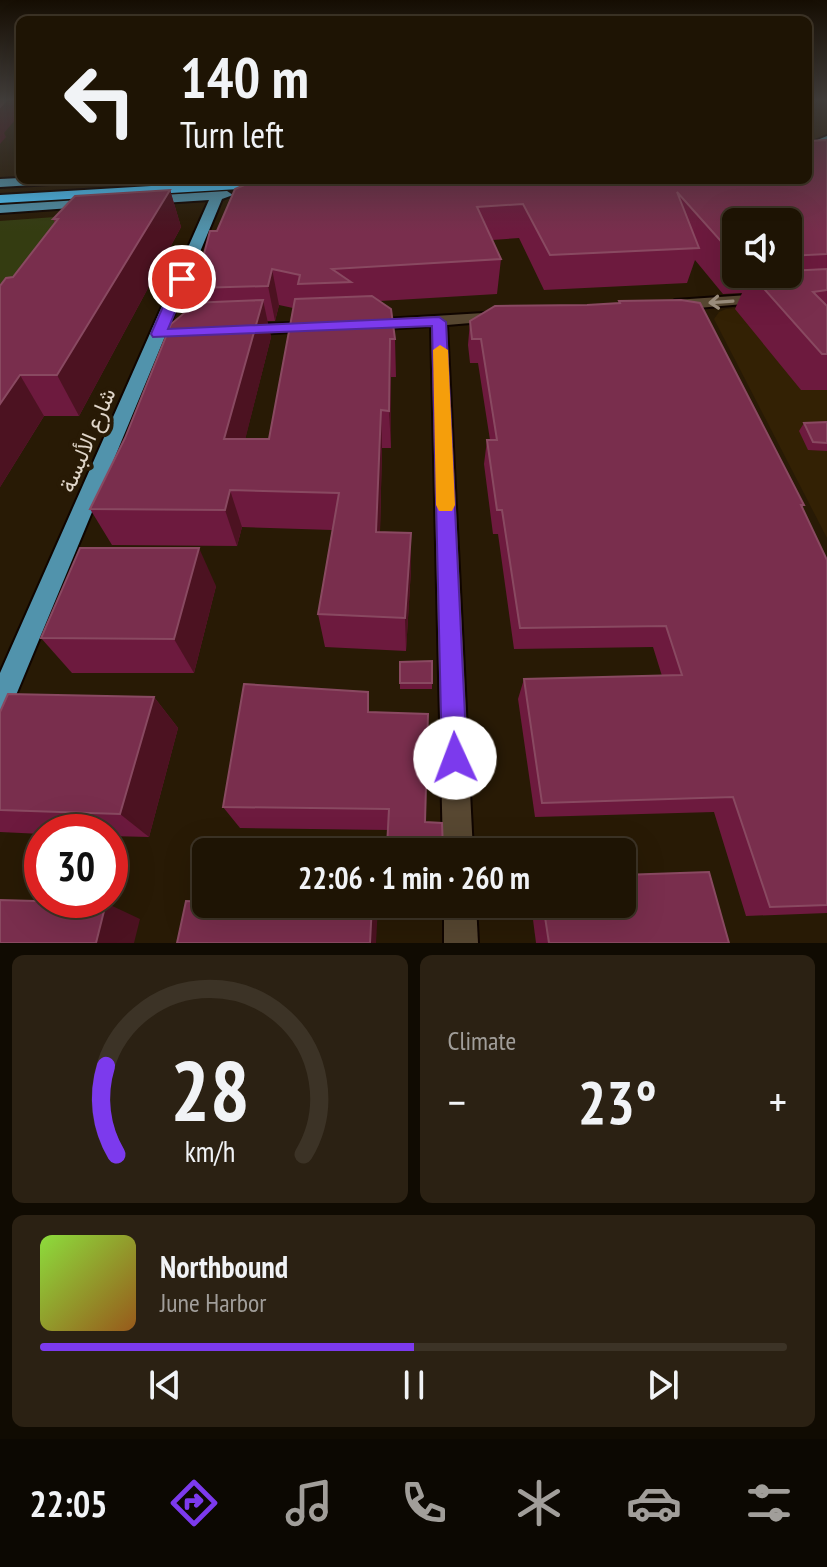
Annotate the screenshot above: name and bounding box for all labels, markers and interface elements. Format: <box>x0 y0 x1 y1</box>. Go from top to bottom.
text: 140 m <box>180 41 309 113</box>
icon: left <box>48 48 152 152</box>
text: Turn left <box>180 111 284 158</box>
map controls <box>722 208 802 288</box>
button: sound <box>722 208 802 288</box>
pin <box>148 245 216 313</box>
icon: arrive <box>160 257 204 301</box>
one-way arrow <box>708 295 735 310</box>
street label: شارع الألبسة <box>53 384 122 497</box>
position arrow <box>413 716 497 800</box>
speed limit sign: 30 <box>24 814 128 918</box>
text: 22:06 · 1 min · 260 m <box>298 858 530 897</box>
text: Climate <box>448 1024 516 1057</box>
text: 28 <box>170 1036 250 1144</box>
text: 23° <box>578 1063 657 1141</box>
text: − <box>448 1073 466 1130</box>
text: + <box>769 1073 787 1130</box>
text: km/h <box>184 1133 235 1170</box>
text: Northbound <box>160 1247 288 1286</box>
text: June Harbor <box>160 1286 266 1319</box>
icon: previous <box>143 1363 187 1407</box>
icon: pause <box>392 1363 436 1407</box>
icon: next <box>641 1363 685 1407</box>
icon: directions <box>166 1475 222 1531</box>
icon: music <box>281 1475 337 1531</box>
icon: phone <box>396 1475 452 1531</box>
icon: climate <box>511 1475 567 1531</box>
icon: car <box>626 1475 682 1531</box>
icon: filters <box>741 1475 797 1531</box>
text: 22:05 <box>30 1480 107 1527</box>

